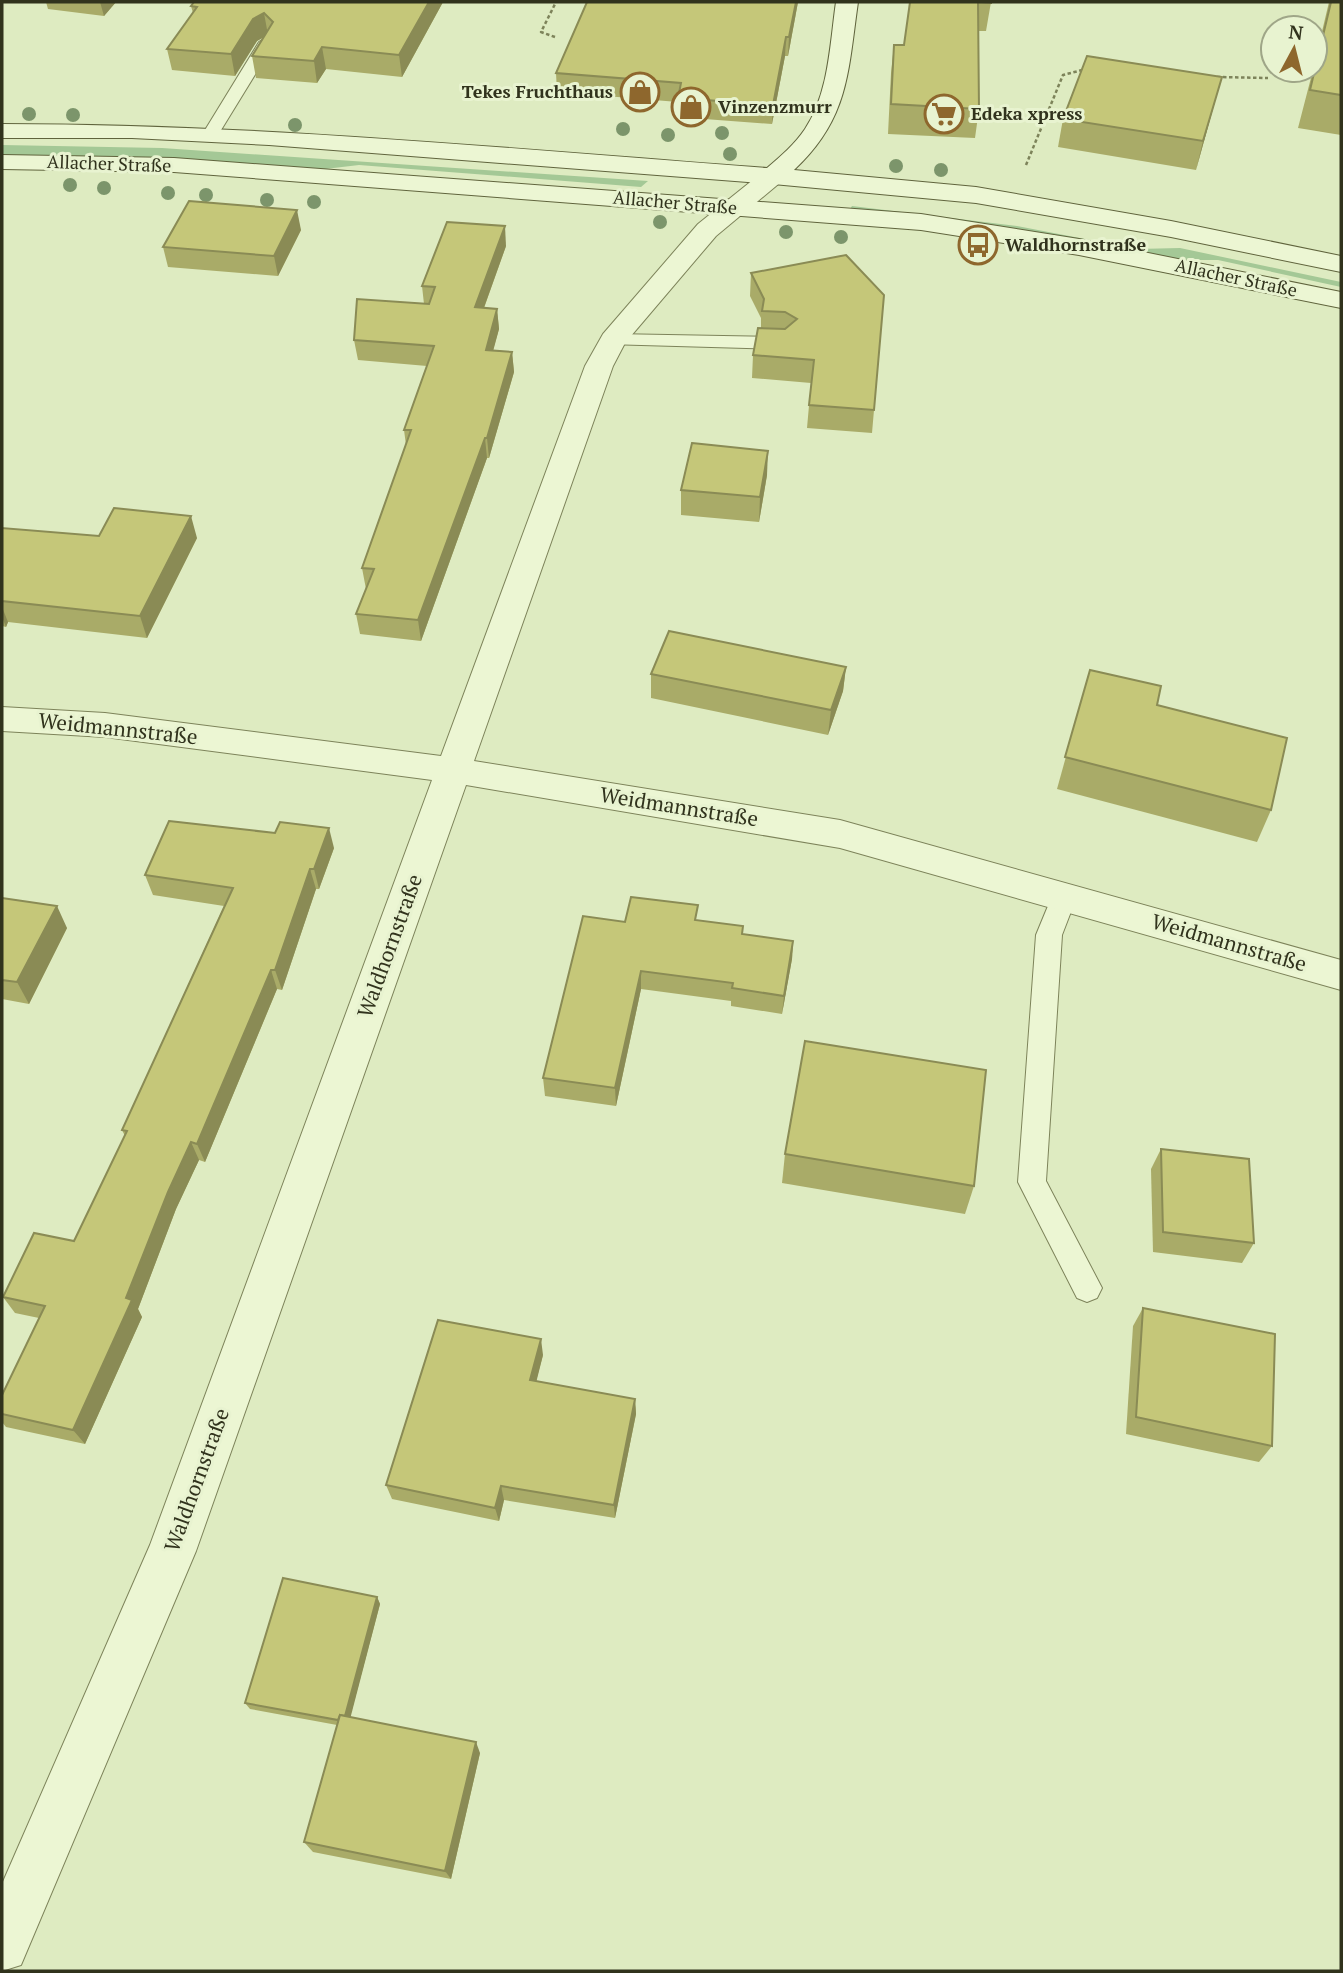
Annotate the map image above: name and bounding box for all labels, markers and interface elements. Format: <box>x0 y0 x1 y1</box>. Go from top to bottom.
north arrow <box>1259 14 1329 84</box>
text: N <box>1287 18 1305 45</box>
shop icon: Tekes Fruchthaus <box>619 71 661 113</box>
place label: Tekes Fruchthaus <box>462 79 613 103</box>
shop icon: Vinzenzmurr <box>670 86 712 128</box>
supermarket icon: Edeka xpress <box>923 93 965 135</box>
place label: Vinzenzmurr <box>718 94 832 118</box>
place label: Edeka xpress <box>971 101 1082 125</box>
street label: Allacher Straße <box>46 149 172 177</box>
street label: Allacher Straße <box>612 185 738 219</box>
bus stop icon: Waldhornstraße <box>957 224 999 266</box>
place label: Waldhornstraße <box>1005 232 1146 256</box>
street label: Allacher Straße <box>1173 252 1300 302</box>
street label: Weidmannstraße <box>37 706 199 750</box>
street label: Weidmannstraße <box>598 780 760 832</box>
street label: Waldhornstraße <box>350 870 428 1021</box>
street label: Weidmannstraße <box>1149 907 1310 978</box>
street label: Waldhornstraße <box>157 1404 235 1555</box>

